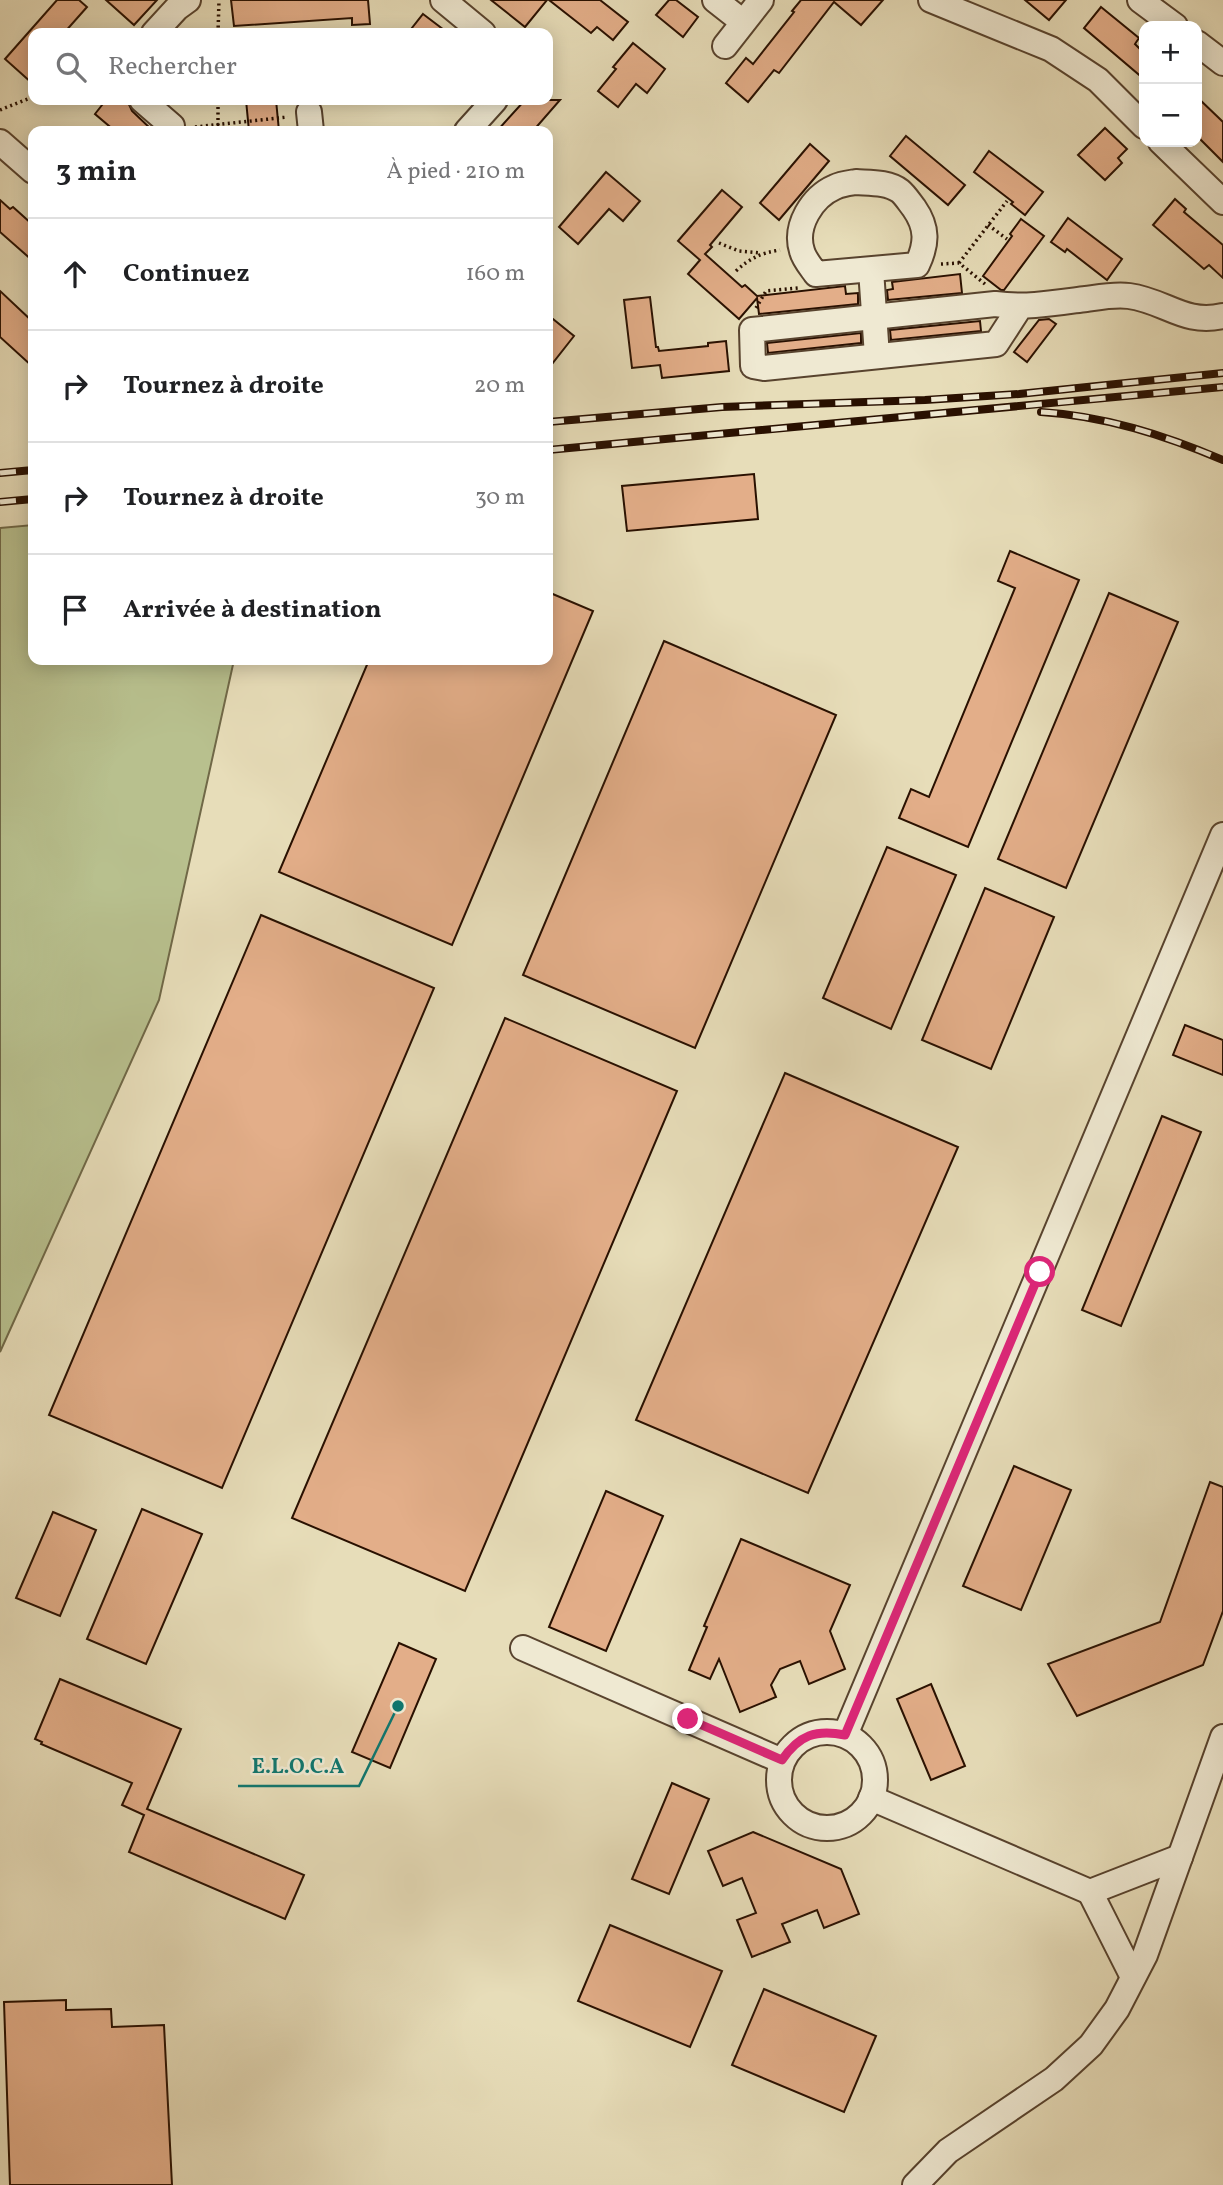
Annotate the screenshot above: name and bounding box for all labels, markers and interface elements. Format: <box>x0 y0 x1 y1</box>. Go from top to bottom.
map controls <box>1139 21 1202 147</box>
button: + <box>1139 21 1202 84</box>
search box <box>28 28 553 105</box>
icon: search <box>52 48 90 86</box>
text: Rechercher <box>108 49 237 85</box>
button: − <box>1139 84 1202 147</box>
text: 3 min <box>56 151 137 193</box>
text: À pied · 210 m <box>386 156 525 188</box>
icon: ahead <box>56 255 94 293</box>
text: Continuez <box>123 256 249 292</box>
text: 160 m <box>466 258 525 290</box>
icon: right <box>56 367 94 405</box>
text: Tournez à droite <box>123 368 324 404</box>
text: 20 m <box>474 370 525 402</box>
icon: right <box>56 479 94 517</box>
text: Tournez à droite <box>123 480 324 516</box>
text: 30 m <box>475 482 525 514</box>
icon: arrive <box>56 591 94 629</box>
text: Arrivée à destination <box>123 592 382 628</box>
route start <box>1024 1256 1055 1287</box>
route end <box>672 1703 703 1734</box>
callout: E.L.O.C.A <box>238 1744 359 1786</box>
text: E.L.O.C.A <box>252 1753 344 1782</box>

